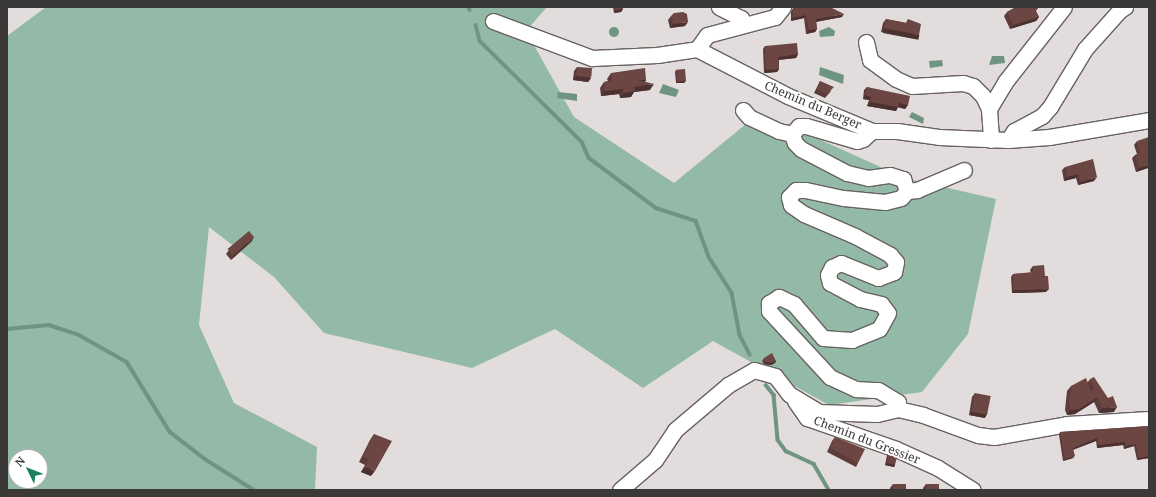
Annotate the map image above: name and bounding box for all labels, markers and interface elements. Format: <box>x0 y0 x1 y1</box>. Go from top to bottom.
street label: Chemin du Berger <box>762 78 864 132</box>
street label: Chemin du Gressier <box>812 413 922 467</box>
north arrow <box>8 449 48 489</box>
text: N <box>11 453 28 469</box>

